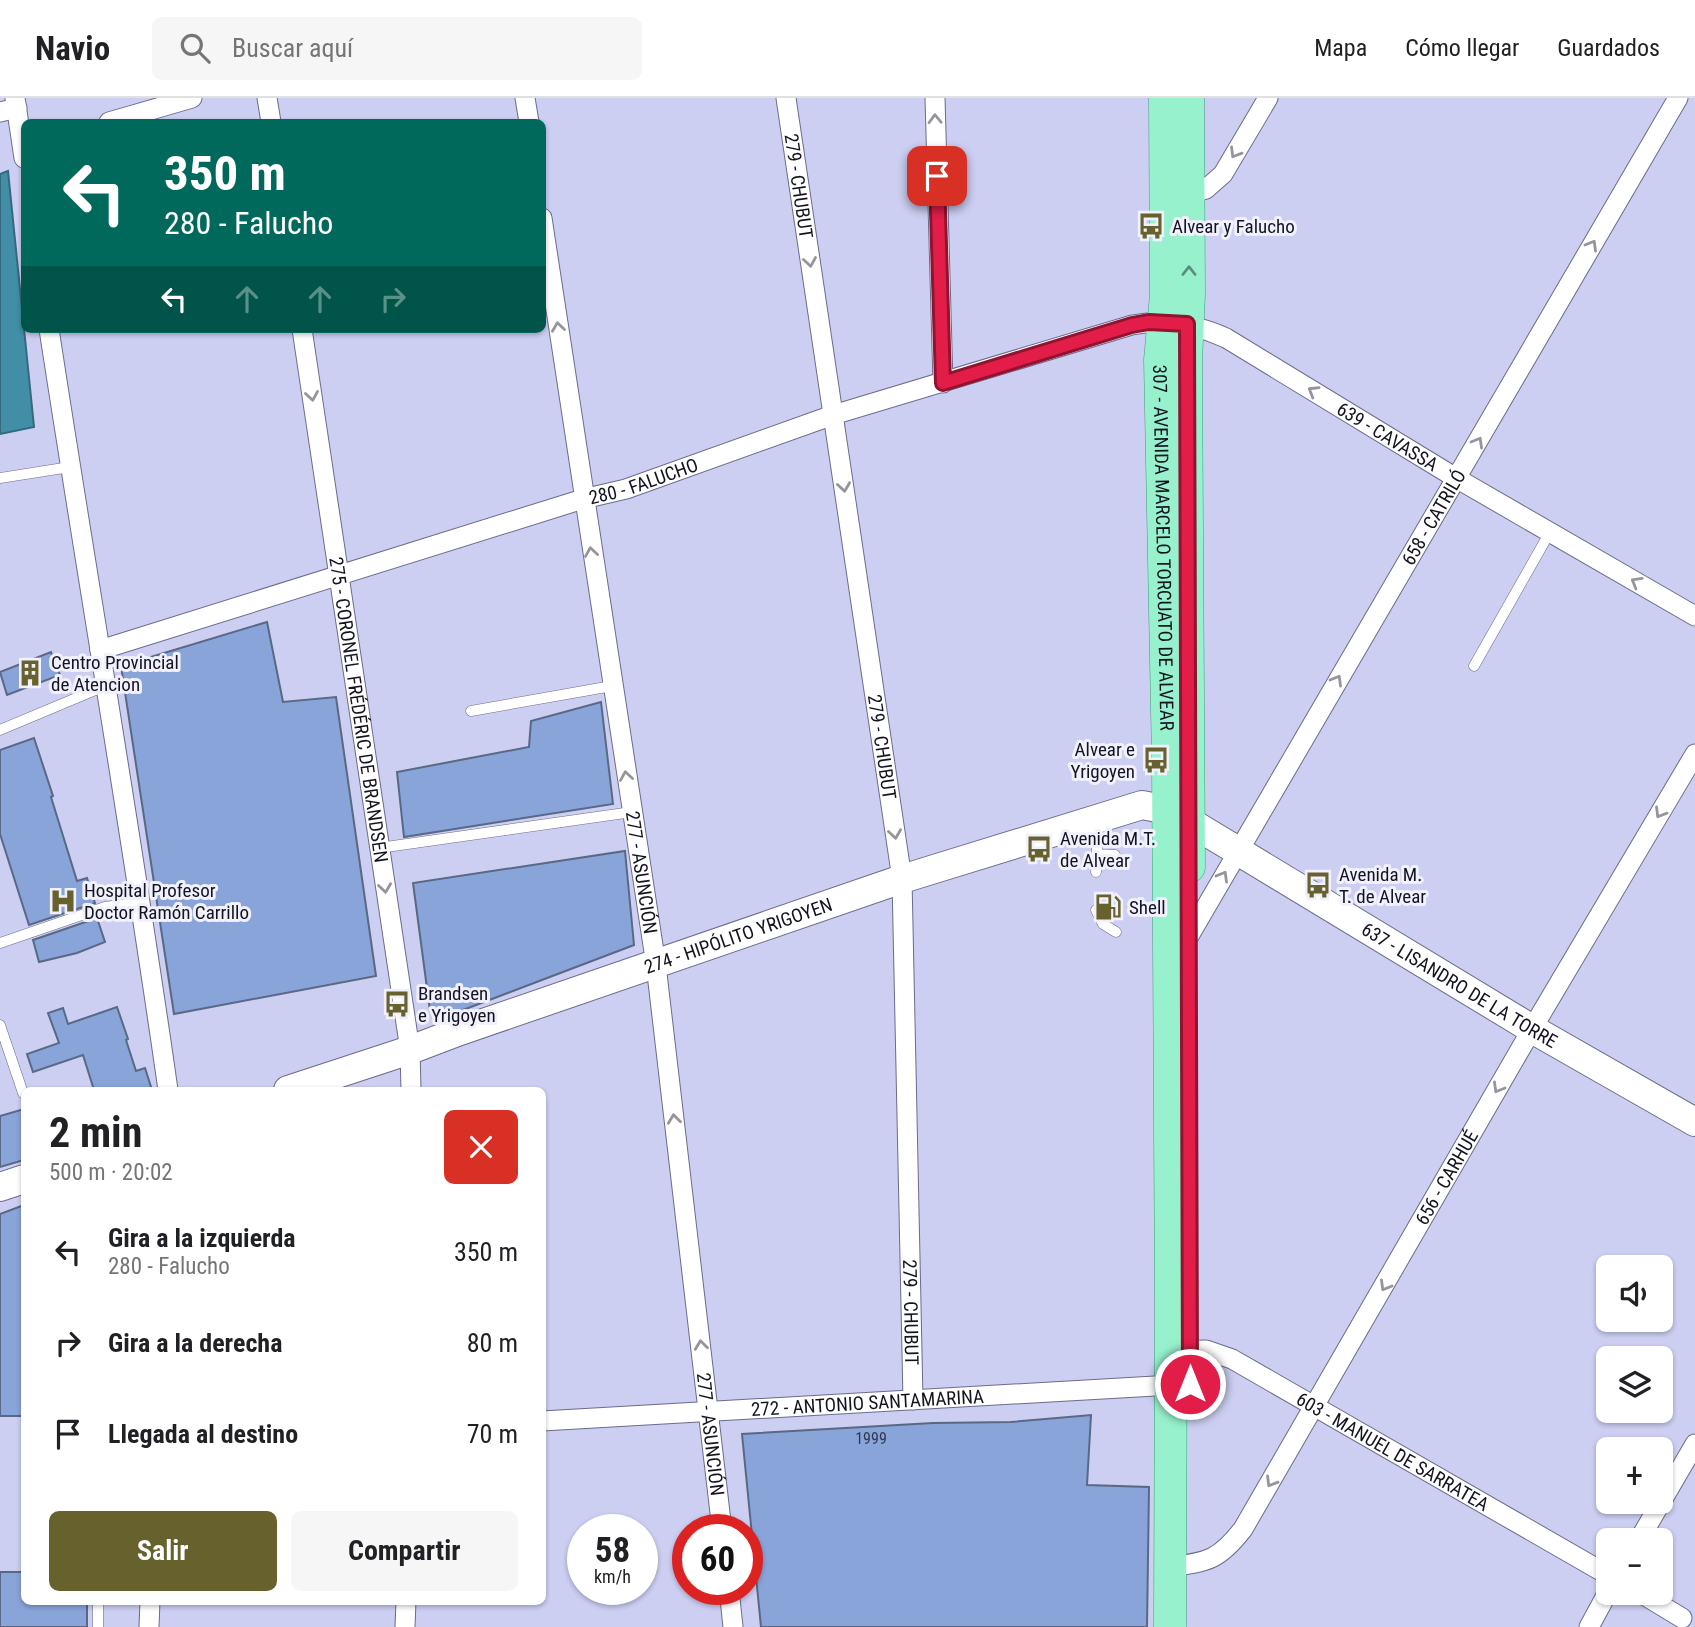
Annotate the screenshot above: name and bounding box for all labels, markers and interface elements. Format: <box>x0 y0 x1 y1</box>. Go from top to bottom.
search box <box>152 17 642 80</box>
text: Navio <box>35 29 110 68</box>
icon: search <box>176 29 214 67</box>
text: Buscar aquí <box>232 33 353 63</box>
text: Mapa <box>1314 34 1367 62</box>
text: Cómo llegar <box>1405 34 1519 62</box>
text: Guardados <box>1557 34 1660 62</box>
one-way arrow <box>928 113 943 124</box>
street label: 279 - CHUBUT <box>780 132 818 240</box>
text: 350 m <box>164 145 286 202</box>
pin <box>907 146 967 206</box>
one-way arrow <box>1230 146 1243 159</box>
icon: left <box>49 147 140 238</box>
icon: arrive <box>918 157 956 195</box>
text: 280 - Falucho <box>164 204 333 242</box>
bus stop icon: Alvear y Falucho <box>1136 211 1166 241</box>
place label: Alvear y Falucho <box>1172 215 1295 238</box>
one-way arrow <box>1584 240 1597 253</box>
one-way arrow <box>802 257 817 268</box>
one-way arrow <box>1181 265 1197 275</box>
icon: left <box>155 280 193 318</box>
icon: ahead <box>228 280 266 318</box>
icon: ahead <box>301 280 339 318</box>
icon: right <box>374 280 412 318</box>
one-way arrow <box>551 321 566 332</box>
street label: 307 - AVENIDA MARCELO TORCUATO DE ALVEAR <box>1149 364 1179 731</box>
one-way arrow <box>1308 387 1321 400</box>
one-way arrow <box>304 391 319 402</box>
street label: 639 - CAVASSA <box>1333 397 1442 476</box>
one-way arrow <box>1469 436 1482 449</box>
street label: 280 - FALUCHO <box>586 453 701 509</box>
street label: 658 - CATRILÓ <box>1397 465 1470 569</box>
one-way arrow <box>836 482 851 493</box>
one-way arrow <box>584 546 599 557</box>
street label: 275 - CORONEL FRÉDÉRIC DE BRANDSEN <box>325 555 393 864</box>
one-way arrow <box>1631 577 1643 590</box>
place label: Centro Provincial de Atencion <box>51 651 179 696</box>
building icon: Centro Provincial de Atencion <box>15 658 45 688</box>
one-way arrow <box>1329 675 1342 688</box>
street label: 279 - CHUBUT <box>863 693 902 801</box>
place label: Alvear e Yrigoyen <box>1071 738 1135 783</box>
bus stop icon: Alvear e Yrigoyen <box>1141 745 1171 775</box>
one-way arrow <box>619 771 634 782</box>
one-way arrow <box>1655 805 1668 818</box>
street label: 277 - ASUNCIÓN <box>621 810 663 935</box>
place label: Avenida M.T. de Alvear <box>1060 827 1156 872</box>
one-way arrow <box>887 828 902 840</box>
bus stop icon: Avenida M.T. de Alvear <box>1024 834 1054 864</box>
place label: Avenida M. T. de Alvear <box>1339 863 1426 908</box>
bus stop icon: Avenida M. T. de Alvear <box>1303 870 1333 900</box>
one-way arrow <box>1215 871 1228 884</box>
place label: Hospital Profesor Doctor Ramón Carrillo <box>84 879 249 924</box>
one-way arrow <box>377 882 392 894</box>
hospital icon: Hospital Profesor Doctor Ramón Carrillo <box>48 886 78 916</box>
street label: 274 - HIPÓLITO YRIGOYEN <box>641 892 835 978</box>
fuel station icon: Shell <box>1093 892 1123 922</box>
place label: Shell <box>1129 896 1166 919</box>
street label: 637 - LISANDRO DE LA TORRE <box>1358 917 1562 1053</box>
place label: Brandsen e Yrigoyen <box>418 982 496 1027</box>
bus stop icon: Brandsen e Yrigoyen <box>382 989 412 1019</box>
one-way arrow <box>1493 1081 1506 1094</box>
text: 2 min <box>49 1108 142 1157</box>
button: close <box>444 1110 518 1184</box>
one-way arrow <box>666 1113 681 1125</box>
street label: 656 - CARHUÉ <box>1410 1126 1483 1229</box>
text: 500 m · 20:02 <box>49 1159 173 1186</box>
text: Gira a la izquierda <box>108 1223 296 1253</box>
icon: left <box>49 1233 87 1271</box>
text: 350 m <box>454 1237 518 1267</box>
text: 280 - Falucho <box>108 1253 230 1280</box>
map controls <box>1596 1255 1673 1605</box>
button: sound <box>1596 1255 1673 1332</box>
street label: 279 - CHUBUT <box>899 1259 924 1366</box>
one-way arrow <box>1380 1278 1393 1291</box>
icon: right <box>49 1324 87 1362</box>
text: Gira a la derecha <box>108 1328 282 1358</box>
text: 80 m <box>467 1328 518 1358</box>
one-way arrow <box>693 1339 708 1351</box>
button: layers <box>1596 1346 1673 1423</box>
position arrow <box>1153 1347 1227 1421</box>
street label: 277 - ASUNCIÓN <box>692 1371 729 1497</box>
street label: 272 - ANTONIO SANTAMARINA <box>750 1384 985 1421</box>
street label: 603 - MANUEL DE SARRATEA <box>1292 1387 1493 1516</box>
icon: arrive <box>49 1415 87 1453</box>
text: Llegada al destino <box>108 1419 298 1449</box>
text: 70 m <box>467 1419 518 1449</box>
house number: 1999 <box>855 1429 887 1448</box>
button: + <box>1596 1437 1673 1514</box>
one-way arrow <box>1266 1475 1279 1488</box>
button: Salir <box>49 1511 277 1591</box>
button: Compartir <box>291 1511 518 1591</box>
speed limit sign: 60 <box>672 1514 763 1605</box>
button: − <box>1596 1528 1673 1605</box>
text: 58 <box>595 1530 630 1571</box>
text: km/h <box>594 1566 631 1587</box>

